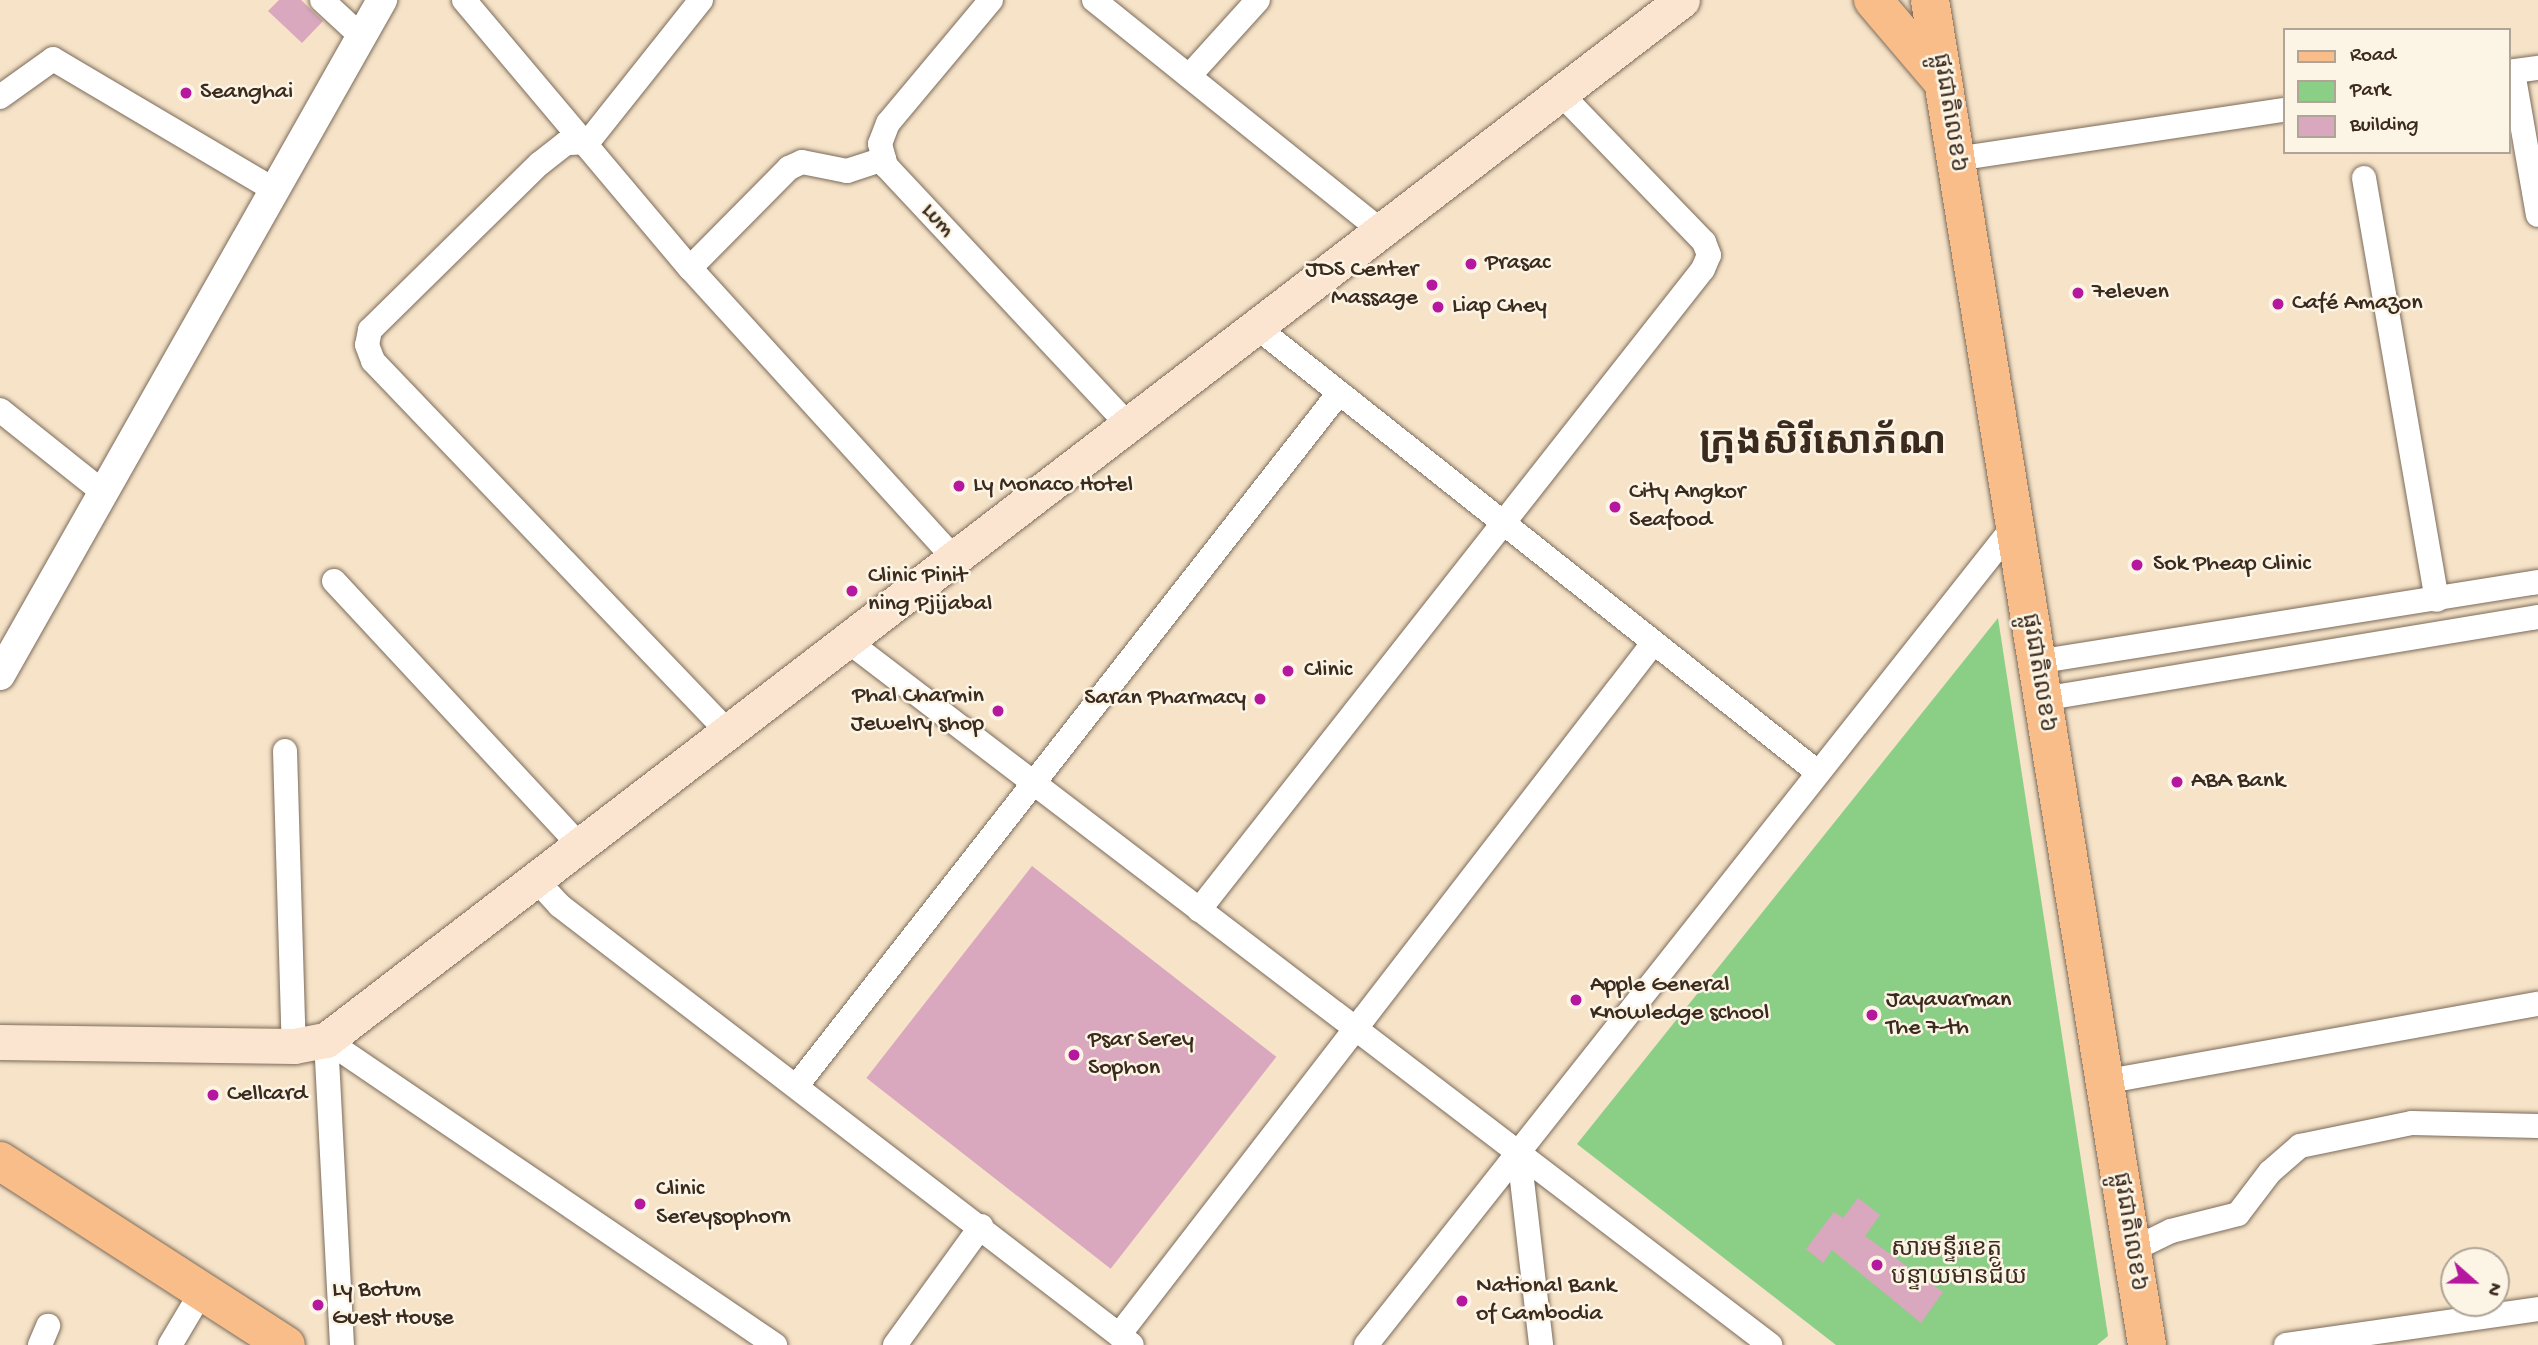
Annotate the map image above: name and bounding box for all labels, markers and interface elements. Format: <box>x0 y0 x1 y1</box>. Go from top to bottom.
legend <box>2282 28 2510 154</box>
text: Road <box>2350 44 2396 69</box>
street label: ផ្លូវជាតិលេខ៦ <box>1924 51 1972 175</box>
place label: Seanghai <box>200 79 293 107</box>
text: Park <box>2350 79 2390 104</box>
marker: Seanghai <box>178 85 194 101</box>
text: Building <box>2350 114 2419 139</box>
street label: Lum <box>914 198 960 244</box>
place label: Prasac <box>1485 250 1550 278</box>
marker: Prasac <box>1463 256 1479 272</box>
place label: JDS Center Massage <box>1305 257 1418 313</box>
marker: JDS Center Massage <box>1424 277 1440 293</box>
place label: 7eleven <box>2092 279 2169 307</box>
marker: 7eleven <box>2070 285 2086 301</box>
place label: Café Amazon <box>2292 290 2423 318</box>
place label: Liap Chey <box>1452 293 1547 321</box>
marker: Café Amazon <box>2270 296 2286 312</box>
marker: Liap Chey <box>1430 299 1446 315</box>
district label: ក្រុងសិរីសោភ័ណ <box>1700 424 1946 470</box>
place label: Ly Monaco Hotel <box>973 472 1133 500</box>
marker: Ly Monaco Hotel <box>951 478 967 494</box>
place label: City Angkor Seafood <box>1629 479 1745 535</box>
marker: City Angkor Seafood <box>1607 499 1623 515</box>
place label: Sok Pheap Clinic <box>2153 551 2311 579</box>
marker: Sok Pheap Clinic <box>2127 555 2147 575</box>
place label: Clinic Pinit ning Pjijabal <box>868 563 992 619</box>
marker: Clinic Pinit ning Pjijabal <box>842 581 862 601</box>
street label: ផ្លូវជាតិលេខ៦ <box>2013 611 2061 735</box>
place label: Clinic <box>1304 657 1352 685</box>
marker: Clinic <box>1278 661 1298 681</box>
place label: Phal Charmin Jewelry shop <box>851 683 984 739</box>
place label: Saran Pharmacy <box>1084 685 1246 713</box>
marker: Saran Pharmacy <box>1252 691 1268 707</box>
marker: Phal Charmin Jewelry shop <box>990 703 1006 719</box>
place label: ABA Bank <box>2191 768 2285 796</box>
marker: ABA Bank <box>2169 774 2185 790</box>
place label: Apple General Knowledge school <box>1590 972 1769 1028</box>
place label: Jayavarman The 7-th <box>1886 987 2011 1043</box>
marker: Apple General Knowledge school <box>1568 992 1584 1008</box>
marker: Jayavarman The 7-th <box>1864 1007 1880 1023</box>
place label: Psar Serey Sophon <box>1088 1027 1194 1083</box>
marker: Psar Serey Sophon <box>1066 1047 1082 1063</box>
place label: Cellcard <box>227 1081 307 1109</box>
marker: Cellcard <box>205 1087 221 1103</box>
street label: ផ្លូវជាតិលេខ៦ <box>2104 1170 2152 1294</box>
place label: Clinic Sereysophorn <box>656 1176 791 1232</box>
marker: Clinic Sereysophorn <box>630 1194 650 1214</box>
place label: សារមន្ទីរខេត្ត បន្ទាយមានជ័យ <box>1891 1237 2027 1293</box>
north arrow <box>2440 1247 2510 1317</box>
marker: សារមន្ទីរខេត្ត បន្ទាយមានជ័យ <box>1869 1257 1885 1273</box>
place label: National Bank of Cambodia <box>1476 1273 1616 1329</box>
place label: Ly Botum Guest House <box>332 1277 454 1333</box>
text: N <box>2480 1279 2506 1299</box>
marker: National Bank of Cambodia <box>1454 1293 1470 1309</box>
marker: Ly Botum Guest House <box>310 1297 326 1313</box>

